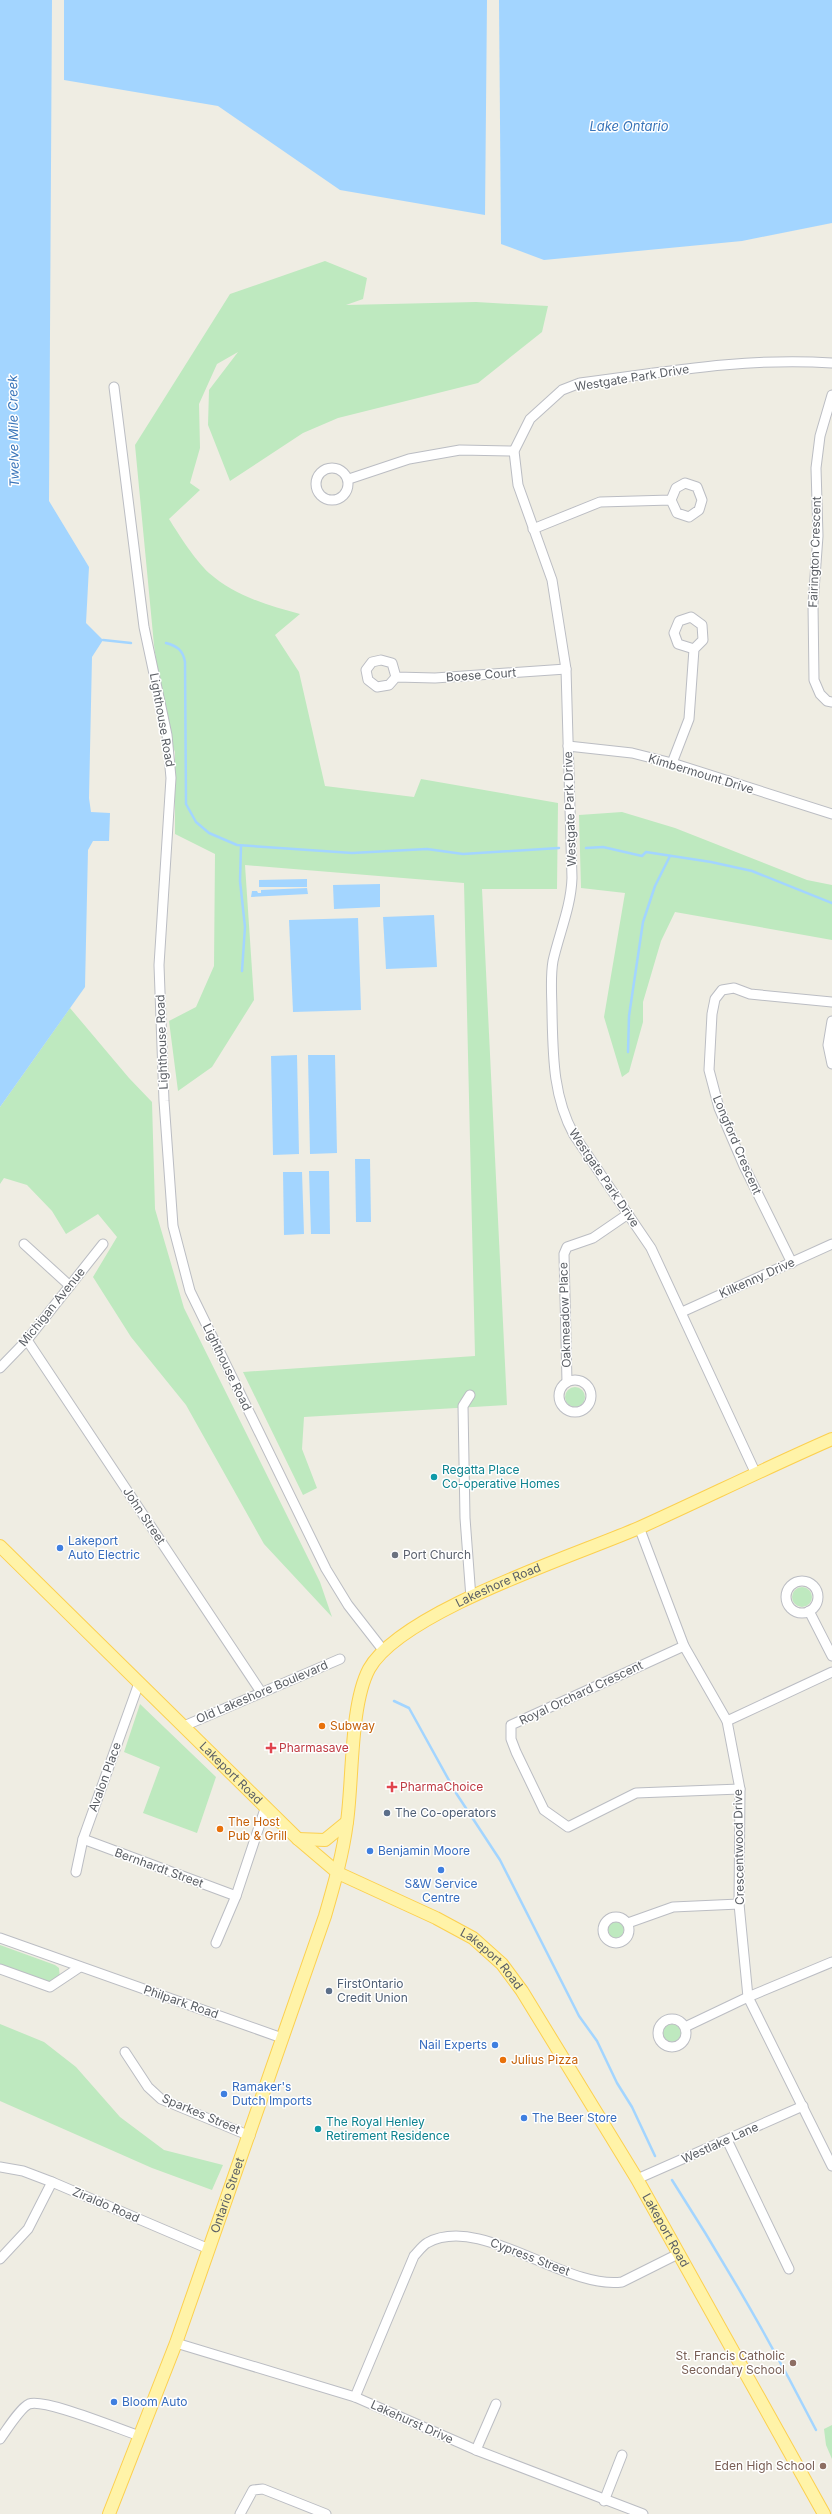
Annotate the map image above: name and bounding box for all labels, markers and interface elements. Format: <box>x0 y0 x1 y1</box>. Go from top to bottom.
water label: Lake Ontario <box>589 118 669 134</box>
street label: Westgate Park Drive <box>574 361 690 394</box>
water label: Twelve Mile Creek <box>4 374 22 487</box>
street label: Fairington Crescent <box>805 496 824 608</box>
street label: Boese Court <box>445 665 517 684</box>
street label: Lighthouse Road <box>147 672 178 768</box>
street label: Kimbermount Drive <box>647 750 756 797</box>
street label: Westgate Park Drive <box>560 751 579 867</box>
street label: Lighthouse Road <box>152 994 171 1090</box>
street label: Longford Crescent <box>710 1093 765 1197</box>
street label: Westgate Park Drive <box>566 1126 643 1230</box>
street label: Kilkenny Drive <box>717 1254 797 1301</box>
street label: Oakmeadow Place <box>555 1262 574 1368</box>
street label: Michigan Avenue <box>15 1264 88 1349</box>
street label: Lighthouse Road <box>200 1321 255 1413</box>
place label: Regatta Place Co-operative Homes <box>442 1462 560 1491</box>
marker: Regatta Place Co-operative Homes <box>429 1472 439 1482</box>
street label: John Street <box>120 1484 169 1547</box>
place label: Lakeport Auto Electric <box>68 1533 140 1562</box>
marker: Lakeport Auto Electric <box>55 1543 65 1553</box>
place label: Port Church <box>403 1547 471 1562</box>
marker: Port Church <box>390 1550 400 1560</box>
street label: Lakeshore Road <box>453 1560 543 1610</box>
street label: Old Lakeshore Boulevard <box>194 1657 330 1726</box>
street label: Royal Orchard Crescent <box>517 1657 645 1728</box>
place label: Subway <box>330 1718 375 1733</box>
marker: Subway <box>317 1721 327 1731</box>
street label: Lakeport Road <box>197 1739 266 1807</box>
street label: Avalon Place <box>85 1740 124 1814</box>
place label: Pharmasave <box>279 1740 349 1755</box>
marker: Pharmasave <box>266 1743 276 1753</box>
place label: PharmaChoice <box>400 1779 483 1794</box>
marker: PharmaChoice <box>387 1782 397 1792</box>
street label: Crescentwood Drive <box>730 1789 747 1905</box>
place label: The Co-operators <box>395 1805 496 1820</box>
marker: The Co-operators <box>382 1808 392 1818</box>
place label: The Host Pub & Grill <box>228 1814 287 1843</box>
marker: The Host Pub & Grill <box>215 1824 225 1834</box>
place label: Benjamin Moore <box>378 1843 470 1858</box>
street label: Bernhardt Street <box>113 1844 206 1891</box>
marker: Benjamin Moore <box>365 1846 375 1856</box>
marker: S&W Service Centre <box>436 1865 446 1875</box>
place label: S&W Service Centre <box>404 1876 478 1905</box>
street label: Lakeport Road <box>458 1925 526 1992</box>
place label: FirstOntario Credit Union <box>337 1976 408 2005</box>
street label: Philpark Road <box>142 1982 221 2021</box>
marker: FirstOntario Credit Union <box>324 1986 334 1996</box>
place label: Nail Experts <box>419 2037 487 2052</box>
marker: Nail Experts <box>490 2040 500 2050</box>
place label: Julius Pizza <box>511 2052 578 2067</box>
marker: Julius Pizza <box>498 2055 508 2065</box>
place label: Ramaker's Dutch Imports <box>232 2079 312 2108</box>
marker: Ramaker's Dutch Imports <box>219 2089 229 2099</box>
street label: Sparkes Street <box>160 2090 243 2137</box>
place label: The Beer Store <box>532 2110 617 2125</box>
marker: The Beer Store <box>519 2113 529 2123</box>
place label: The Royal Henley Retirement Residence <box>326 2114 450 2143</box>
street label: Westlake Lane <box>679 2119 760 2166</box>
marker: The Royal Henley Retirement Residence <box>313 2124 323 2134</box>
street label: Ontario Street <box>207 2155 247 2235</box>
street label: Ziraldo Road <box>70 2184 142 2225</box>
street label: Lakeport Road <box>639 2190 693 2270</box>
street label: Cypress Street <box>488 2234 572 2279</box>
place label: St. Francis Catholic Secondary School <box>676 2348 785 2377</box>
marker: St. Francis Catholic Secondary School <box>788 2358 798 2368</box>
place label: Bloom Auto <box>122 2394 187 2409</box>
marker: Bloom Auto <box>109 2397 119 2407</box>
street label: Lakehurst Drive <box>369 2397 456 2446</box>
place label: Eden High School <box>714 2458 815 2473</box>
marker: Eden High School <box>818 2461 828 2471</box>

